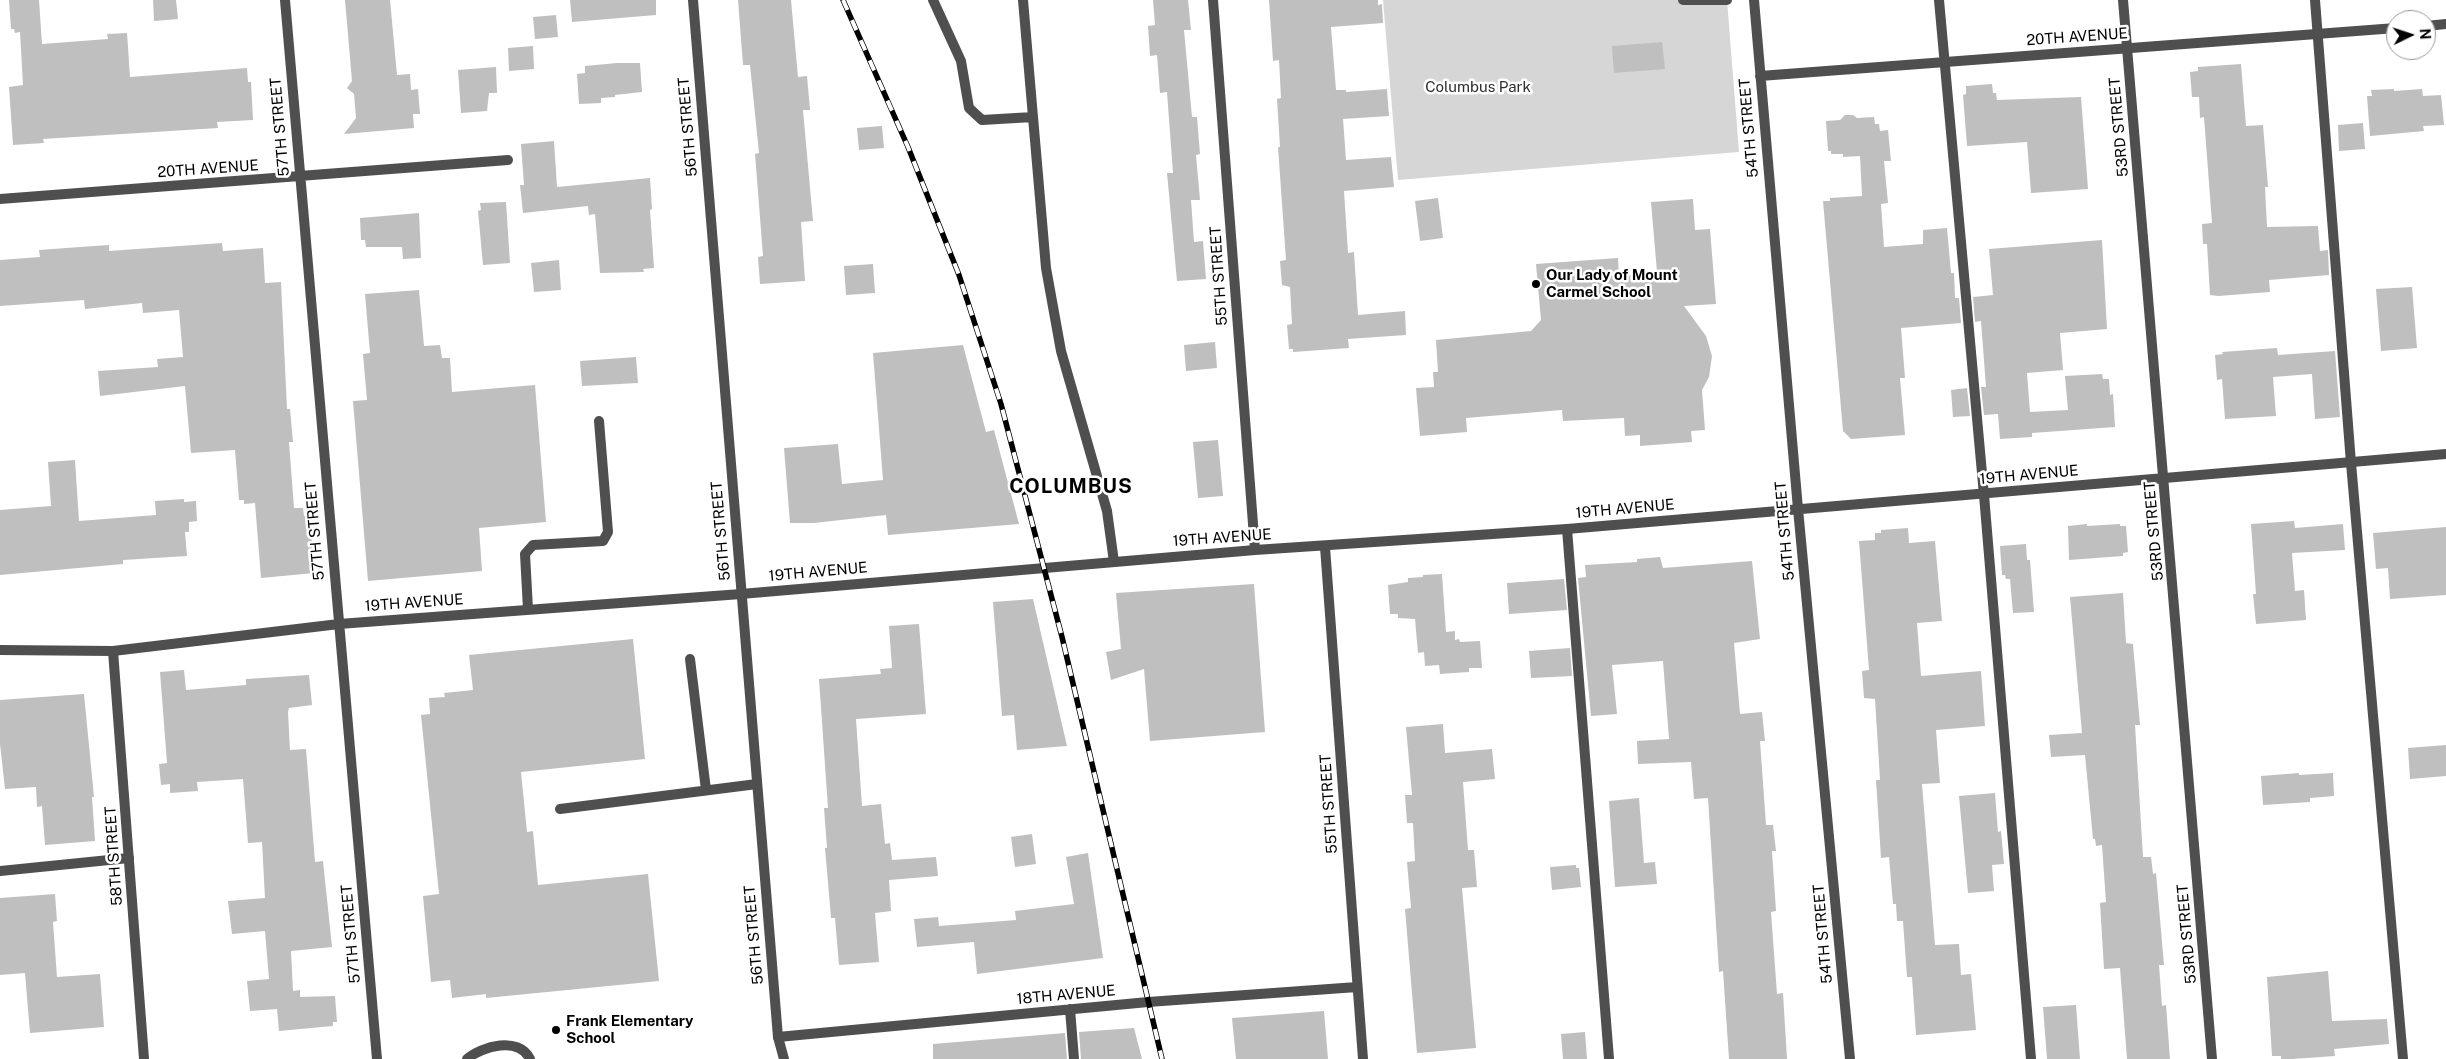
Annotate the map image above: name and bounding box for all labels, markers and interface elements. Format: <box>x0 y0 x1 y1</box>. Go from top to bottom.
north arrow <box>2386 10 2436 60</box>
street label: 20TH AVENUE <box>2026 24 2128 50</box>
text: N <box>2417 28 2433 40</box>
street label: 53RD STREET <box>2106 76 2132 178</box>
street label: 57TH STREET <box>267 77 293 177</box>
street label: 56TH STREET <box>675 77 701 177</box>
park label: Columbus Park <box>1425 78 1531 96</box>
street label: 54TH STREET <box>1736 78 1762 178</box>
street label: 20TH AVENUE <box>157 156 259 182</box>
street label: 55TH STREET <box>1207 226 1231 326</box>
place label: Our Lady of Mount Carmel School <box>1546 266 1678 301</box>
marker: Our Lady of Mount Carmel School <box>1530 278 1542 290</box>
street label: 19TH AVENUE <box>1979 462 2079 488</box>
district label: COLUMBUS <box>1008 475 1134 499</box>
street label: 53RD STREET <box>2141 480 2167 582</box>
street label: 57TH STREET <box>302 481 328 581</box>
street label: 56TH STREET <box>708 481 734 581</box>
street label: 54TH STREET <box>1772 481 1798 581</box>
street label: 19TH AVENUE <box>1575 496 1675 522</box>
street label: 19TH AVENUE <box>1172 526 1272 550</box>
street label: 19TH AVENUE <box>768 559 868 585</box>
street label: 19TH AVENUE <box>364 591 464 615</box>
street label: 55TH STREET <box>1317 754 1341 854</box>
street label: 58TH STREET <box>102 805 126 907</box>
street label: 53RD STREET <box>2174 883 2200 985</box>
street label: 57TH STREET <box>338 884 364 984</box>
street label: 54TH STREET <box>1810 884 1836 984</box>
street label: 56TH STREET <box>741 885 767 985</box>
street label: 18TH AVENUE <box>1016 982 1116 1008</box>
place label: Frank Elementary School <box>566 1012 693 1047</box>
marker: Frank Elementary School <box>550 1024 562 1036</box>

